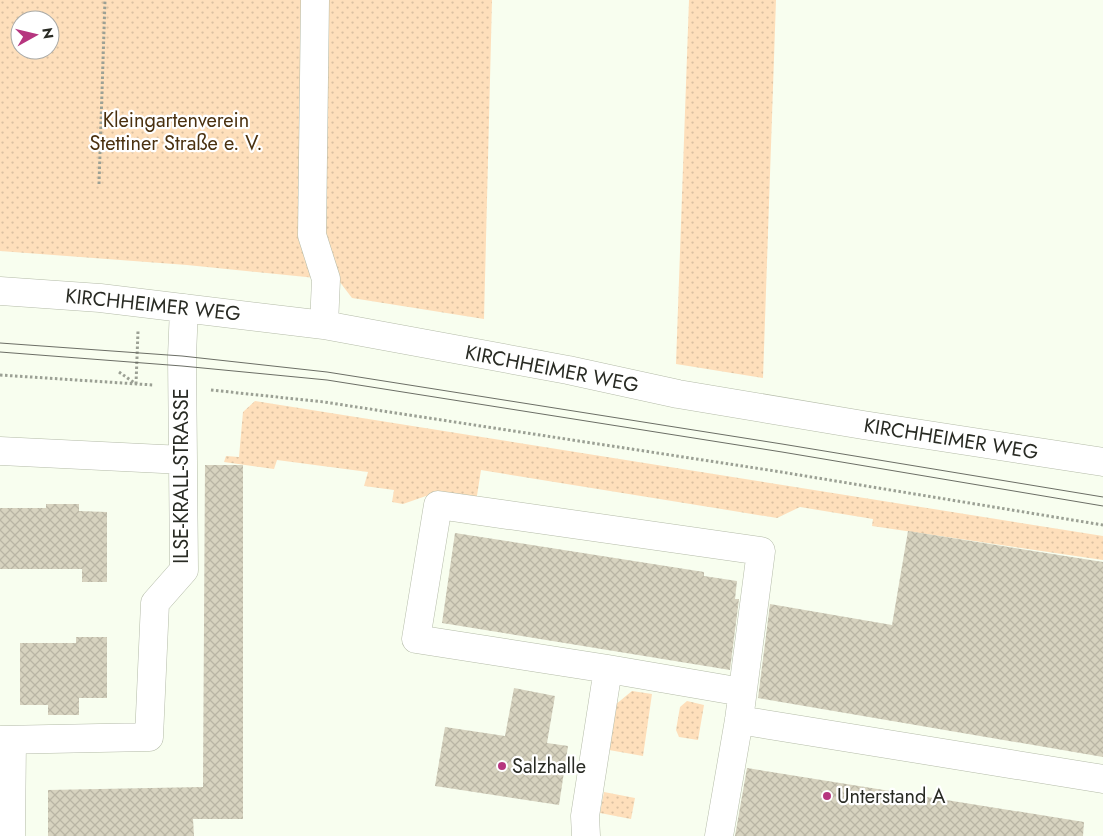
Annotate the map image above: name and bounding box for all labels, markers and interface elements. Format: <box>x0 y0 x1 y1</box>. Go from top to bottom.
north arrow <box>10 10 60 60</box>
text: N <box>37 26 59 40</box>
park label: Kleingartenverein Stettiner Straße e. V. <box>90 106 262 158</box>
street label: KIRCHHEIMER WEG <box>64 281 242 329</box>
street label: KIRCHHEIMER WEG <box>463 338 641 400</box>
street label: ILSE-KRALL-STRASSE <box>167 388 196 564</box>
street label: KIRCHHEIMER WEG <box>862 411 1040 467</box>
place label: Salzhalle <box>512 752 586 781</box>
marker: Salzhalle <box>496 760 508 772</box>
place label: Unterstand A <box>837 782 946 811</box>
marker: Unterstand A <box>821 790 833 802</box>

